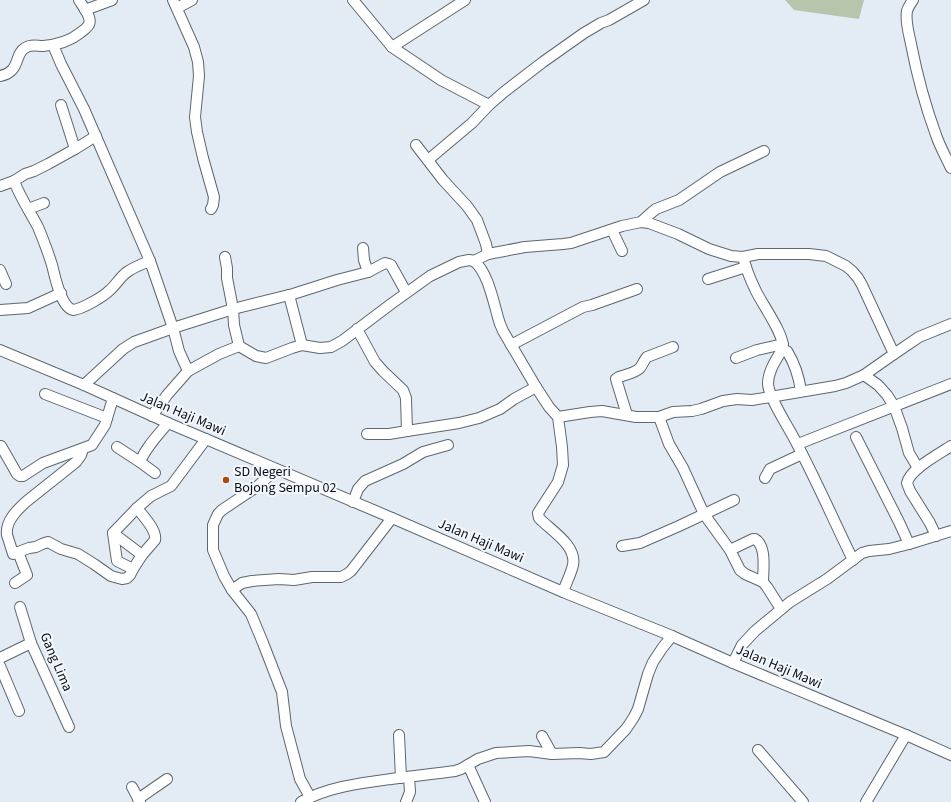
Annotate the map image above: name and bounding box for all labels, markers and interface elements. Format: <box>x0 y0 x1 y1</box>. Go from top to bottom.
street label: Jalan Haji Mawi <box>137 387 229 441</box>
place label: SD Negeri Bojong Sempu 02 <box>234 462 337 498</box>
marker: SD Negeri Bojong Sempu 02 <box>221 475 231 485</box>
street label: Jalan Haji Mawi <box>435 514 527 568</box>
street label: Gang Lima <box>35 629 77 695</box>
street label: Jalan Haji Mawi <box>733 640 825 694</box>

